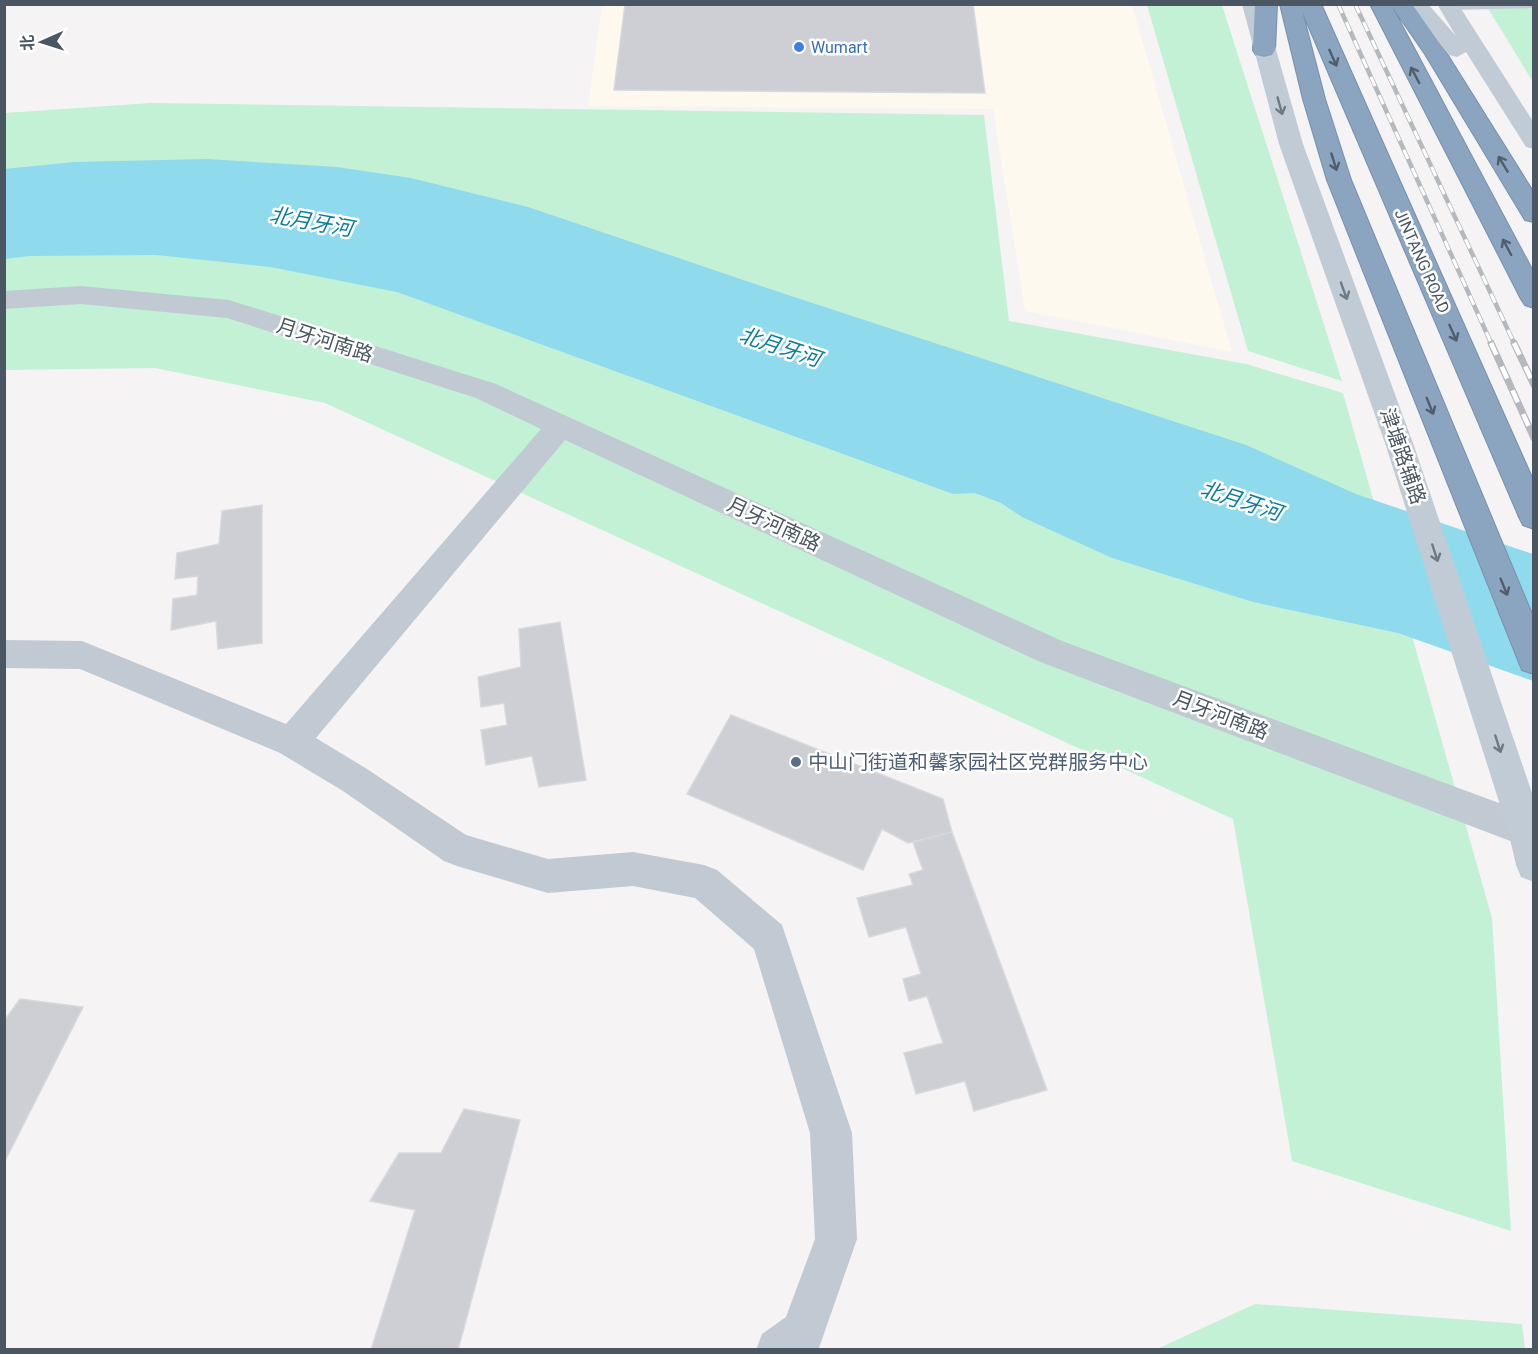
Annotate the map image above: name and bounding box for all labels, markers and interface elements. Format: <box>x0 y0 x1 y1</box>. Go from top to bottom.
north arrow <box>12 12 72 72</box>
text: 北 <box>18 34 37 51</box>
place label: Wumart <box>811 38 868 57</box>
marker: Wumart <box>792 40 806 54</box>
one-way arrow <box>1328 48 1339 67</box>
one-way arrow <box>1409 66 1421 84</box>
one-way arrow <box>1275 96 1286 115</box>
one-way arrow <box>1329 152 1340 171</box>
one-way arrow <box>1497 156 1509 173</box>
water label: 北月牙河 <box>268 203 358 242</box>
street label: JINTANG ROAD <box>1391 206 1453 316</box>
one-way arrow <box>1501 239 1513 256</box>
one-way arrow <box>1339 281 1350 299</box>
street label: 月牙河南路 <box>274 313 376 367</box>
water label: 北月牙河 <box>736 323 827 373</box>
one-way arrow <box>1449 324 1460 342</box>
one-way arrow <box>1425 397 1436 415</box>
street label: 津塘路辅路 <box>1375 405 1431 507</box>
water label: 北月牙河 <box>1197 477 1288 527</box>
street label: 月牙河南路 <box>724 492 824 556</box>
one-way arrow <box>1431 543 1442 562</box>
one-way arrow <box>1499 577 1510 595</box>
street label: 月牙河南路 <box>1170 686 1272 744</box>
one-way arrow <box>1493 734 1504 753</box>
place label: 中山门街道和馨家园社区党群服务中心 <box>808 750 1148 774</box>
marker: 中山门街道和馨家园社区党群服务中心 <box>789 755 803 769</box>

